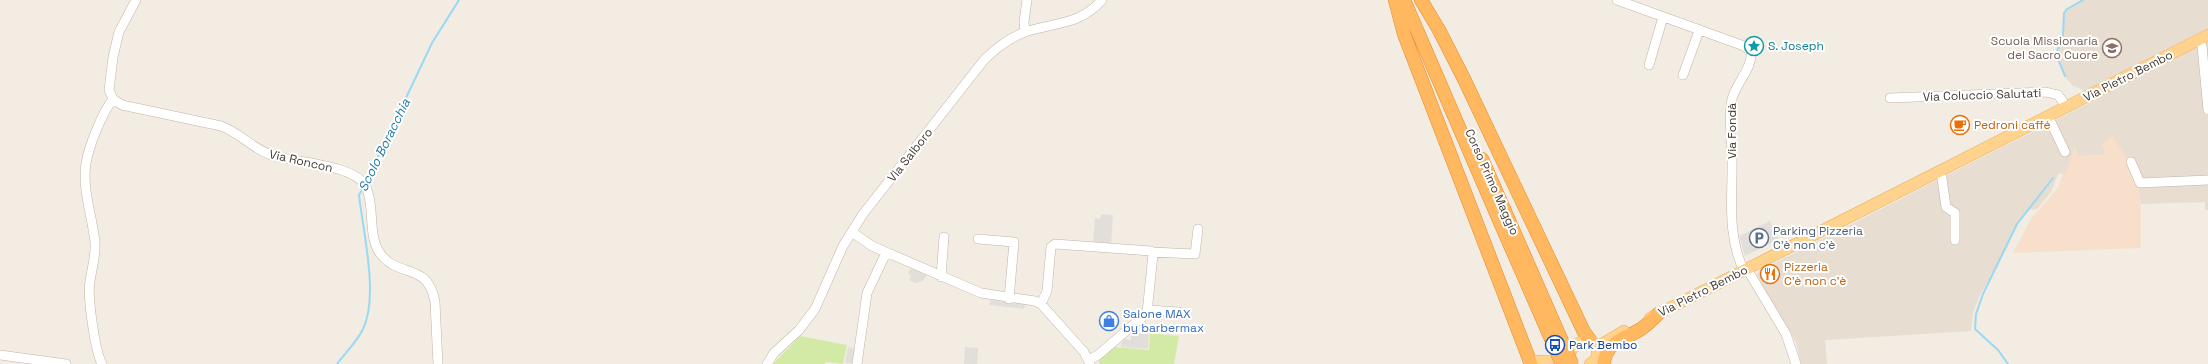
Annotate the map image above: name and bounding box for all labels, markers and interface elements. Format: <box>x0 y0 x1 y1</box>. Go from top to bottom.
place label: Scuola Missionaria del Sacro Cuore <box>1991 33 2098 63</box>
place icon: S. Joseph <box>1743 35 1765 57</box>
school or university icon: Scuola Missionaria del Sacro Cuore <box>2101 37 2123 59</box>
place label: S. Joseph <box>1768 38 1824 54</box>
street label: Via Pietro Bembo <box>2081 47 2175 105</box>
street label: Via Coluccio Salutati <box>1922 85 2042 105</box>
water label: Scolo Boracchia <box>354 95 414 194</box>
street label: Via Fondà <box>1724 103 1740 159</box>
cafe icon: Pedroni caffé <box>1949 114 1971 136</box>
place label: Pedroni caffé <box>1974 117 2051 133</box>
street label: Via Salboro <box>884 125 936 185</box>
street label: Corso Primo Maggio <box>1461 126 1523 238</box>
street label: Via Roncon <box>268 146 334 176</box>
place label: Parking Pizzeria C'è non c'è <box>1773 223 1863 253</box>
parking icon: Parking Pizzeria C'è non c'è <box>1748 227 1770 249</box>
place label: Pizzeria C'è non c'è <box>1784 259 1846 289</box>
street label: Via Pietro Bembo <box>1656 262 1750 320</box>
restaurant icon: Pizzeria C'è non c'è <box>1759 263 1781 285</box>
place label: Salone MAX by barbermax <box>1123 306 1204 336</box>
shop icon: Salone MAX by barbermax <box>1098 310 1120 332</box>
bus stop icon: Park Bembo <box>1544 334 1566 356</box>
place label: Park Bembo <box>1569 337 1638 353</box>

